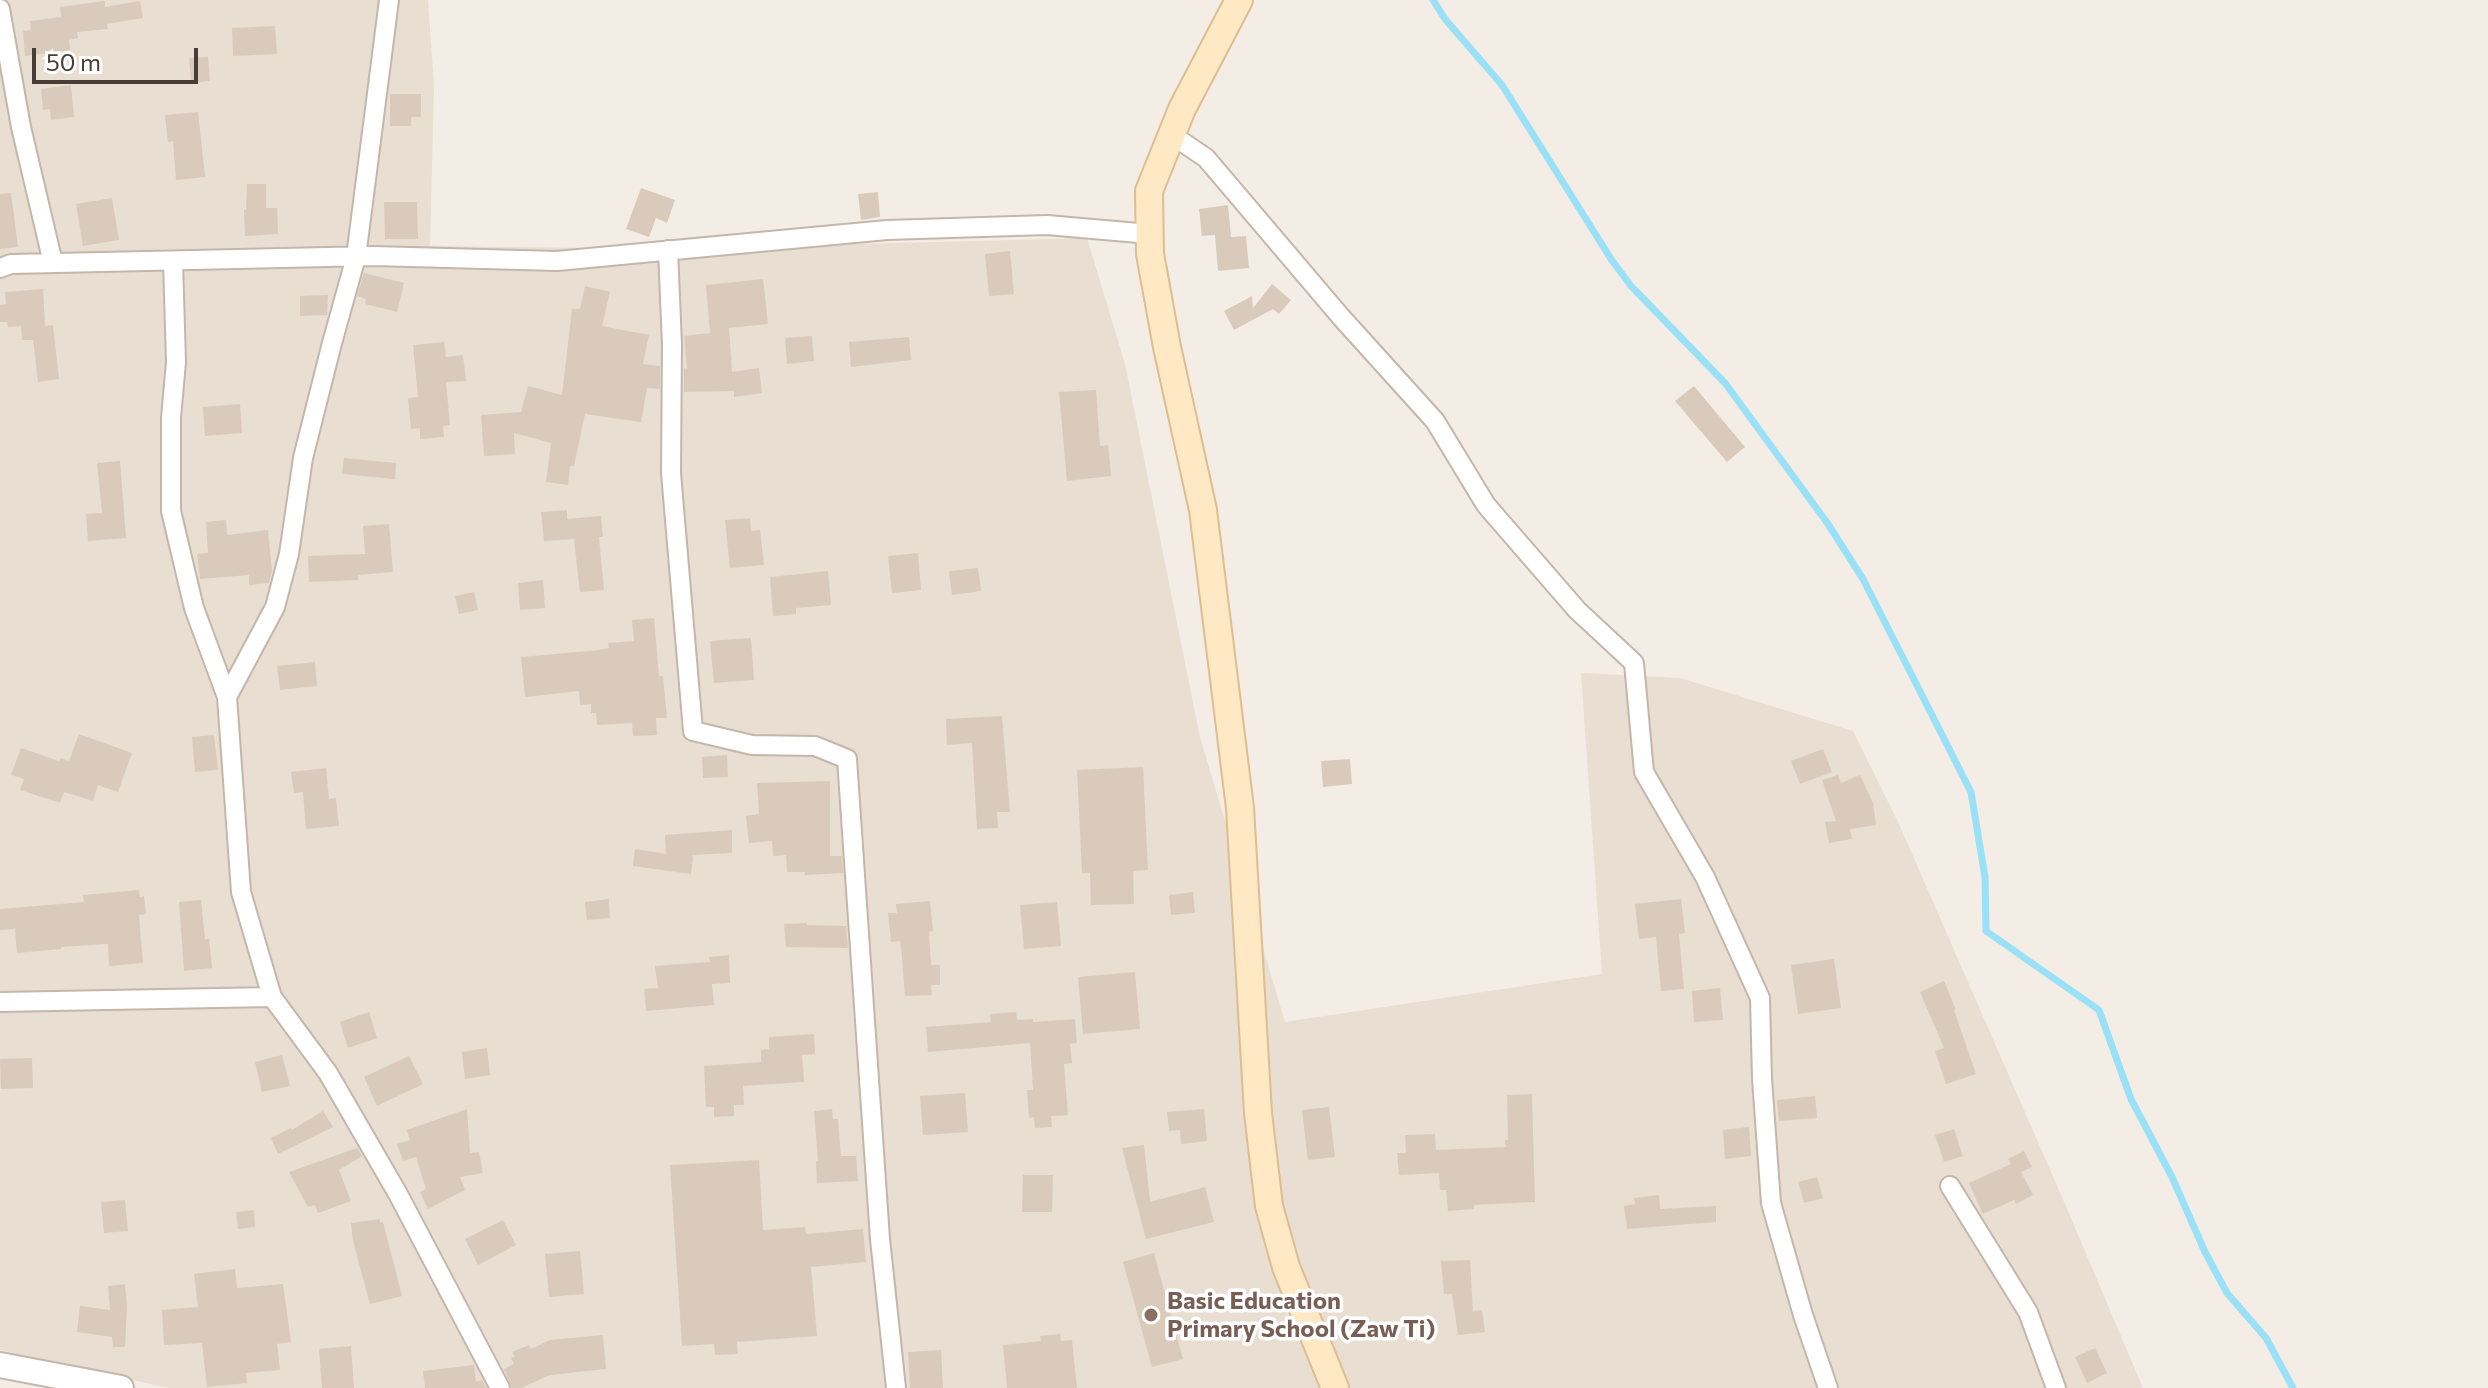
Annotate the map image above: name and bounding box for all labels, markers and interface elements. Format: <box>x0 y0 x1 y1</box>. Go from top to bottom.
scale bar <box>36 32 202 82</box>
text: 50 m <box>46 47 101 76</box>
place label: Basic Education Primary School (Zaw Ti) <box>1167 1287 1435 1343</box>
marker: Basic Education Primary School (Zaw Ti) <box>1142 1306 1160 1324</box>

